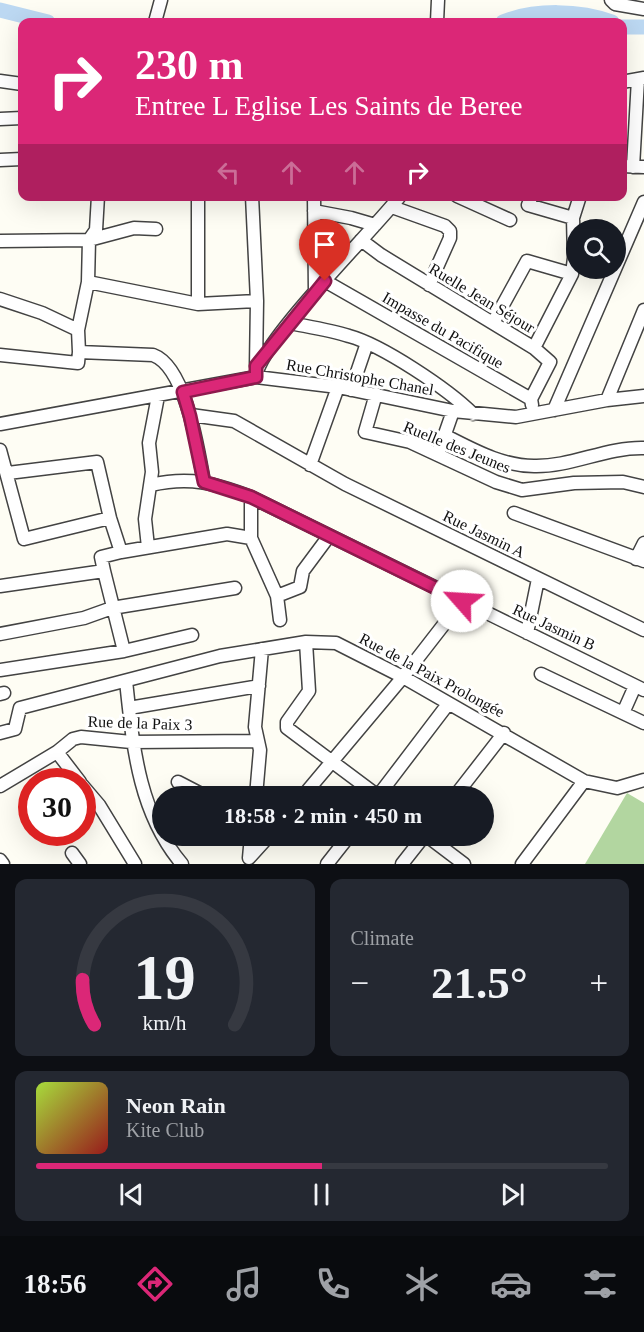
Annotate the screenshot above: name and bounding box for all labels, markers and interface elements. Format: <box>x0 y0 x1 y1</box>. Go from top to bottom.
icon: right <box>36 42 114 120</box>
text: 230 m <box>135 42 244 88</box>
text: Entree L Eglise Les Saints de Beree <box>135 91 522 121</box>
icon: left <box>212 156 245 189</box>
icon: ahead <box>275 156 308 189</box>
icon: ahead <box>338 156 371 189</box>
icon: right <box>401 156 434 189</box>
pin <box>299 219 350 281</box>
map controls <box>566 219 626 279</box>
button: search <box>566 219 626 279</box>
icon: arrive <box>308 228 341 261</box>
street label: Ruelle Jean Séjour <box>426 260 538 337</box>
street label: Impasse du Pacifique <box>379 288 507 372</box>
street label: Rue Christophe Chanel <box>285 356 436 399</box>
street label: Ruelle des Jeunes <box>401 418 513 476</box>
street label: Rue Jasmin A <box>440 507 528 561</box>
position arrow <box>430 569 494 633</box>
street label: Rue Jasmin B <box>510 601 598 653</box>
street label: Rue de la Paix Prolongée <box>356 630 507 721</box>
street label: Rue de la Paix 3 <box>87 713 193 733</box>
speed limit sign: 30 <box>18 768 96 846</box>
text: 18:58 · 2 min · 450 m <box>224 803 422 828</box>
text: Climate <box>351 927 414 949</box>
text: 19 <box>134 943 196 1012</box>
text: 21.5° <box>431 958 528 1008</box>
text: − <box>351 965 369 1001</box>
text: + <box>589 965 608 1001</box>
text: km/h <box>143 1011 187 1035</box>
text: Neon Rain <box>126 1093 226 1118</box>
text: Kite Club <box>126 1119 204 1141</box>
icon: previous <box>115 1178 148 1211</box>
icon: pause <box>305 1178 338 1211</box>
icon: next <box>496 1178 529 1211</box>
icon: directions <box>134 1263 176 1305</box>
icon: music <box>223 1263 265 1305</box>
icon: phone <box>312 1263 354 1305</box>
icon: climate <box>401 1263 443 1305</box>
icon: car <box>490 1263 532 1305</box>
icon: filters <box>579 1263 621 1305</box>
text: 18:56 <box>24 1269 87 1299</box>

